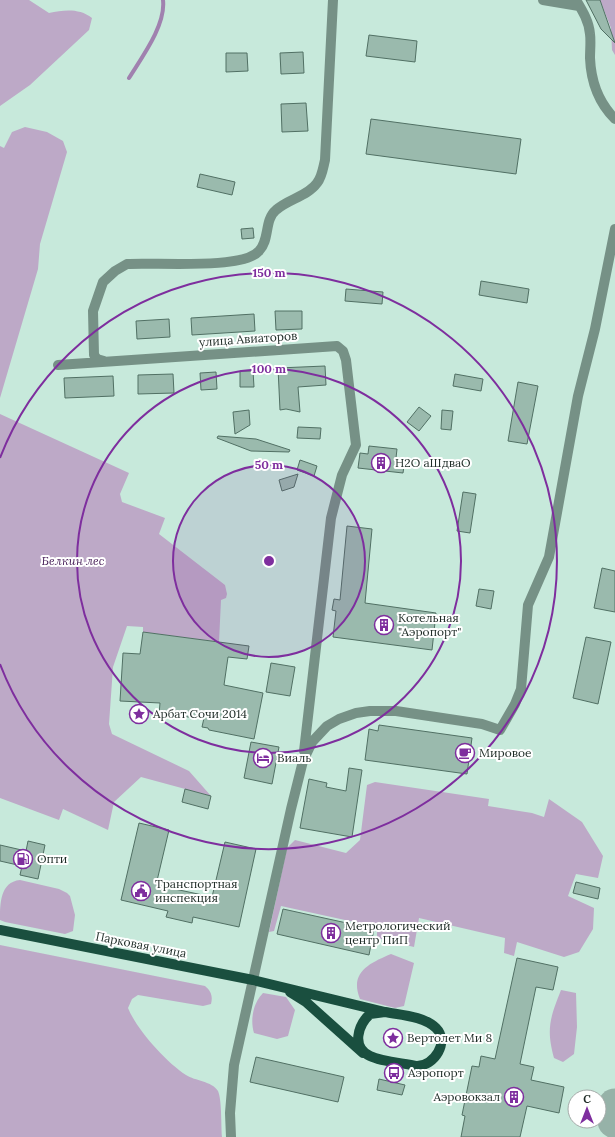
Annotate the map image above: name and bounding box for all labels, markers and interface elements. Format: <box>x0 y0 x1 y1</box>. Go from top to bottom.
text: 150 m <box>252 265 286 280</box>
street label: улица Авиаторов <box>198 328 298 349</box>
text: 100 m <box>252 361 286 376</box>
building icon: H2O аШдваО <box>370 452 392 474</box>
place label: H2O аШдваО <box>395 455 471 470</box>
text: 50 m <box>255 457 283 472</box>
park label: Белкин лес <box>42 553 105 568</box>
centre of rings <box>262 554 276 568</box>
place label: Котельная "Аэропорт" <box>398 610 461 639</box>
building icon: Котельная "Аэропорт" <box>373 614 395 636</box>
place icon: Арбат Сочи 2014 <box>128 703 150 725</box>
place label: Арбат Сочи 2014 <box>152 706 248 721</box>
cafe icon: Мировое <box>454 742 476 764</box>
place label: Мировое <box>479 745 532 760</box>
hotel icon: Виаль <box>252 747 274 769</box>
place label: Виаль <box>277 750 311 765</box>
fuel station icon: Опти <box>12 848 34 870</box>
place label: Опти <box>37 851 67 866</box>
place label: Транспортная инспекция <box>155 876 238 905</box>
public building icon: Транспортная инспекция <box>130 880 152 902</box>
place label: Метрологический центр ПиП <box>345 918 451 947</box>
building icon: Метрологический центр ПиП <box>320 922 342 944</box>
street label: Парковая улица <box>94 928 188 961</box>
place icon: Вертолет Ми 8 <box>382 1027 404 1049</box>
place label: Вертолет Ми 8 <box>407 1030 492 1045</box>
bus stop icon: Аэропорт <box>383 1062 405 1084</box>
place label: Аэропорт <box>407 1065 464 1080</box>
building icon: Аэровокзал <box>503 1086 525 1108</box>
place label: Аэровокзал <box>432 1089 500 1104</box>
north arrow <box>567 1089 607 1129</box>
text: С <box>583 1092 591 1106</box>

